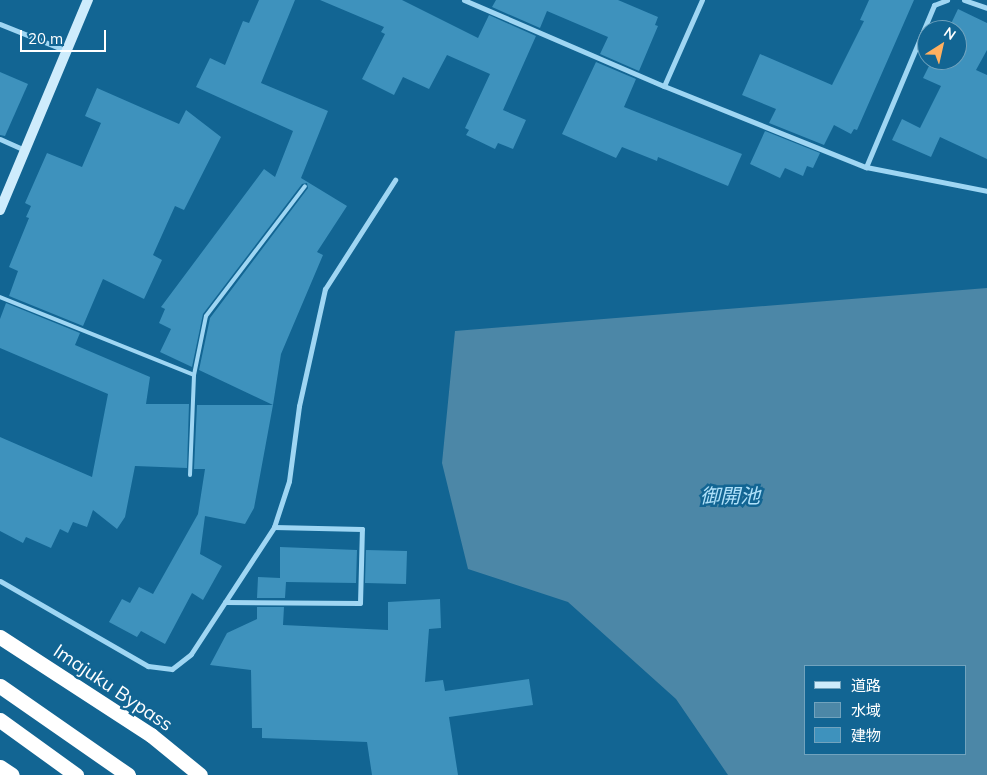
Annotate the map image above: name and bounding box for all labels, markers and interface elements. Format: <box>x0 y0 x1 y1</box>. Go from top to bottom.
scale bar <box>22 20 109 52</box>
north arrow <box>917 20 967 70</box>
text: N <box>941 23 960 44</box>
text: 20 m <box>28 29 63 48</box>
water label: 御開池 <box>700 483 760 507</box>
street label: Imajuku Bypass <box>49 640 177 736</box>
legend <box>804 665 967 755</box>
text: 道路 <box>851 676 881 695</box>
text: 水域 <box>851 701 881 720</box>
text: 建物 <box>851 726 881 745</box>

